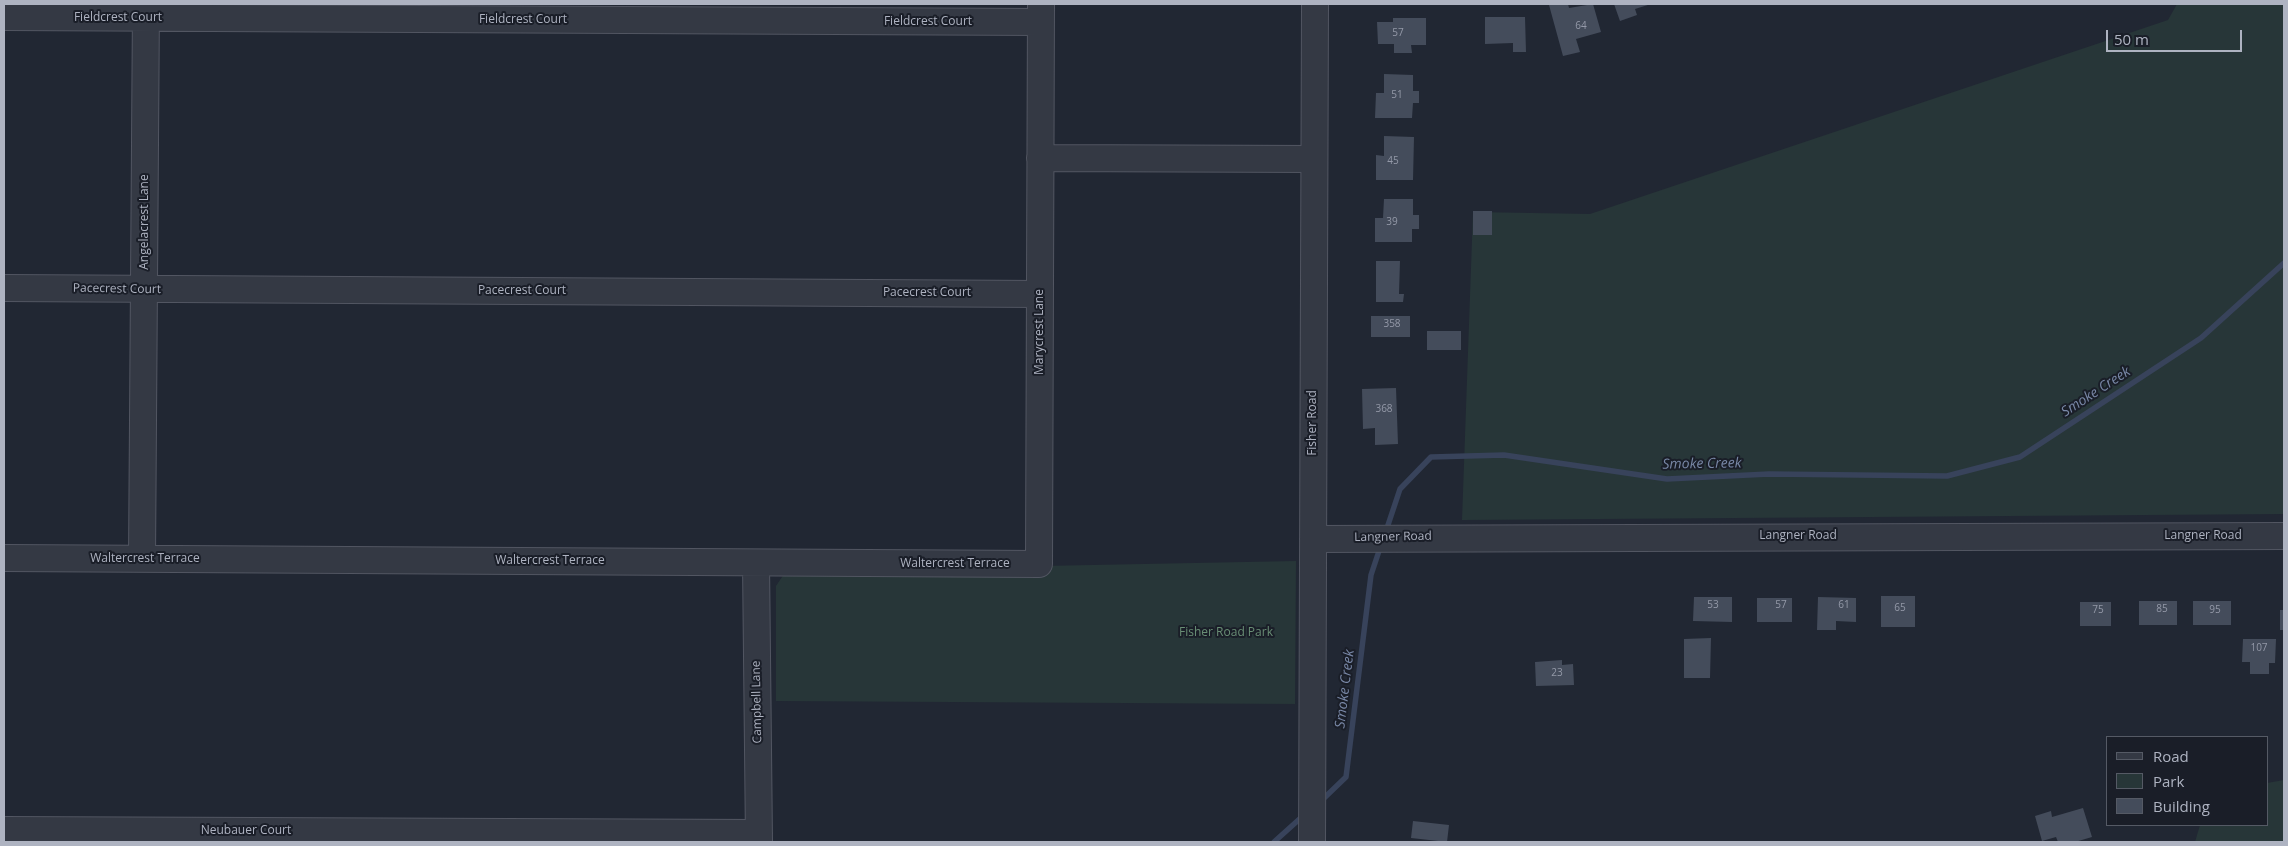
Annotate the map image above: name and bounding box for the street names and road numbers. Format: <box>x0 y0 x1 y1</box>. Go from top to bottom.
street label: Fieldcrest Court <box>74 11 162 25</box>
street label: Fieldcrest Court <box>479 13 567 27</box>
street label: Fieldcrest Court <box>884 15 972 29</box>
street label: Angelacrest Lane <box>138 174 152 270</box>
street label: Pacecrest Court <box>73 281 161 297</box>
street label: Pacecrest Court <box>478 284 566 298</box>
street label: Pacecrest Court <box>883 286 971 300</box>
street label: Marycrest Lane <box>1033 289 1047 375</box>
street label: Fisher Road <box>1306 390 1320 456</box>
street label: Langner Road <box>1354 529 1432 545</box>
street label: Langner Road <box>1759 529 1837 543</box>
street label: Langner Road <box>2164 529 2242 543</box>
street label: Waltercrest Terrace <box>90 552 200 566</box>
street label: Waltercrest Terrace <box>495 554 605 568</box>
street label: Waltercrest Terrace <box>900 557 1010 571</box>
street label: Campbell Lane <box>749 660 765 744</box>
street label: Neubauer Court <box>201 824 291 838</box>

